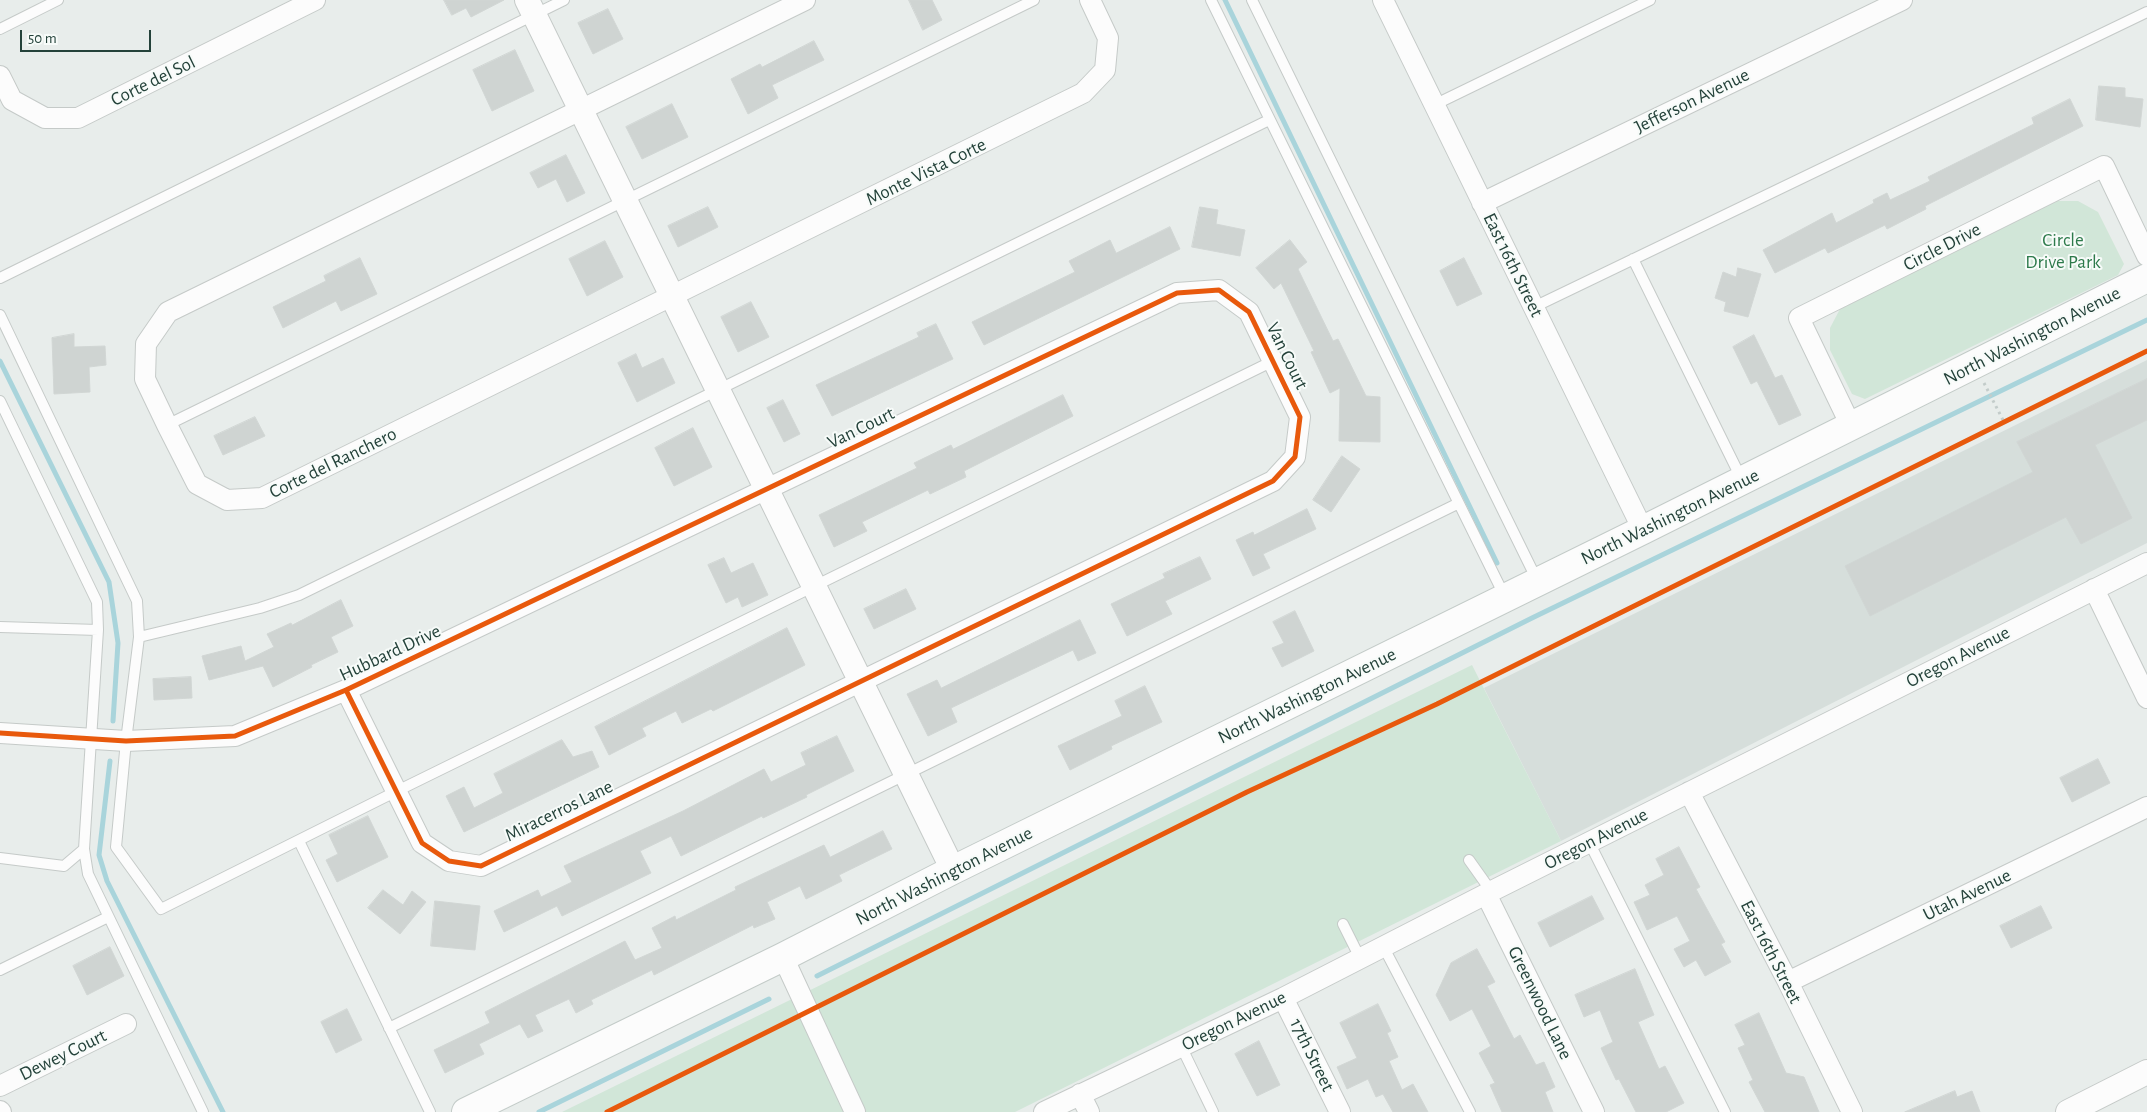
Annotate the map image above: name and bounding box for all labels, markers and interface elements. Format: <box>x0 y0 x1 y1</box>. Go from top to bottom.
scale bar <box>22 20 154 52</box>
text: 50 m <box>28 31 57 46</box>
street label: Corte del Sol <box>107 51 199 111</box>
street label: Jefferson Avenue <box>1631 63 1753 139</box>
street label: Monte Vista Corte <box>862 133 990 211</box>
street label: East 16th Street <box>1478 209 1548 321</box>
street label: Circle Drive <box>1899 218 1985 276</box>
park label: Circle Drive Park <box>2025 229 2101 273</box>
street label: North Washington Avenue <box>1940 281 2124 391</box>
street label: Van Court <box>1261 319 1313 393</box>
street label: Van Court <box>824 402 898 454</box>
street label: Corte del Ranchero <box>266 422 400 504</box>
street label: North Washington Avenue <box>1577 464 1763 570</box>
street label: Hubbard Drive <box>336 620 444 686</box>
street label: Oregon Avenue <box>1902 621 2014 693</box>
street label: North Washington Avenue <box>1214 643 1400 749</box>
street label: Miracerros Lane <box>501 775 617 847</box>
street label: Oregon Avenue <box>1540 803 1652 875</box>
street label: North Washington Avenue <box>852 821 1036 931</box>
street label: Utah Avenue <box>1919 864 2015 926</box>
street label: East 16th Street <box>1735 896 1807 1008</box>
street label: Greenwood Lane <box>1503 943 1577 1063</box>
street label: Oregon Avenue <box>1178 986 1290 1056</box>
street label: 17th Street <box>1285 1015 1339 1095</box>
street label: Dewey Court <box>16 1024 110 1086</box>

